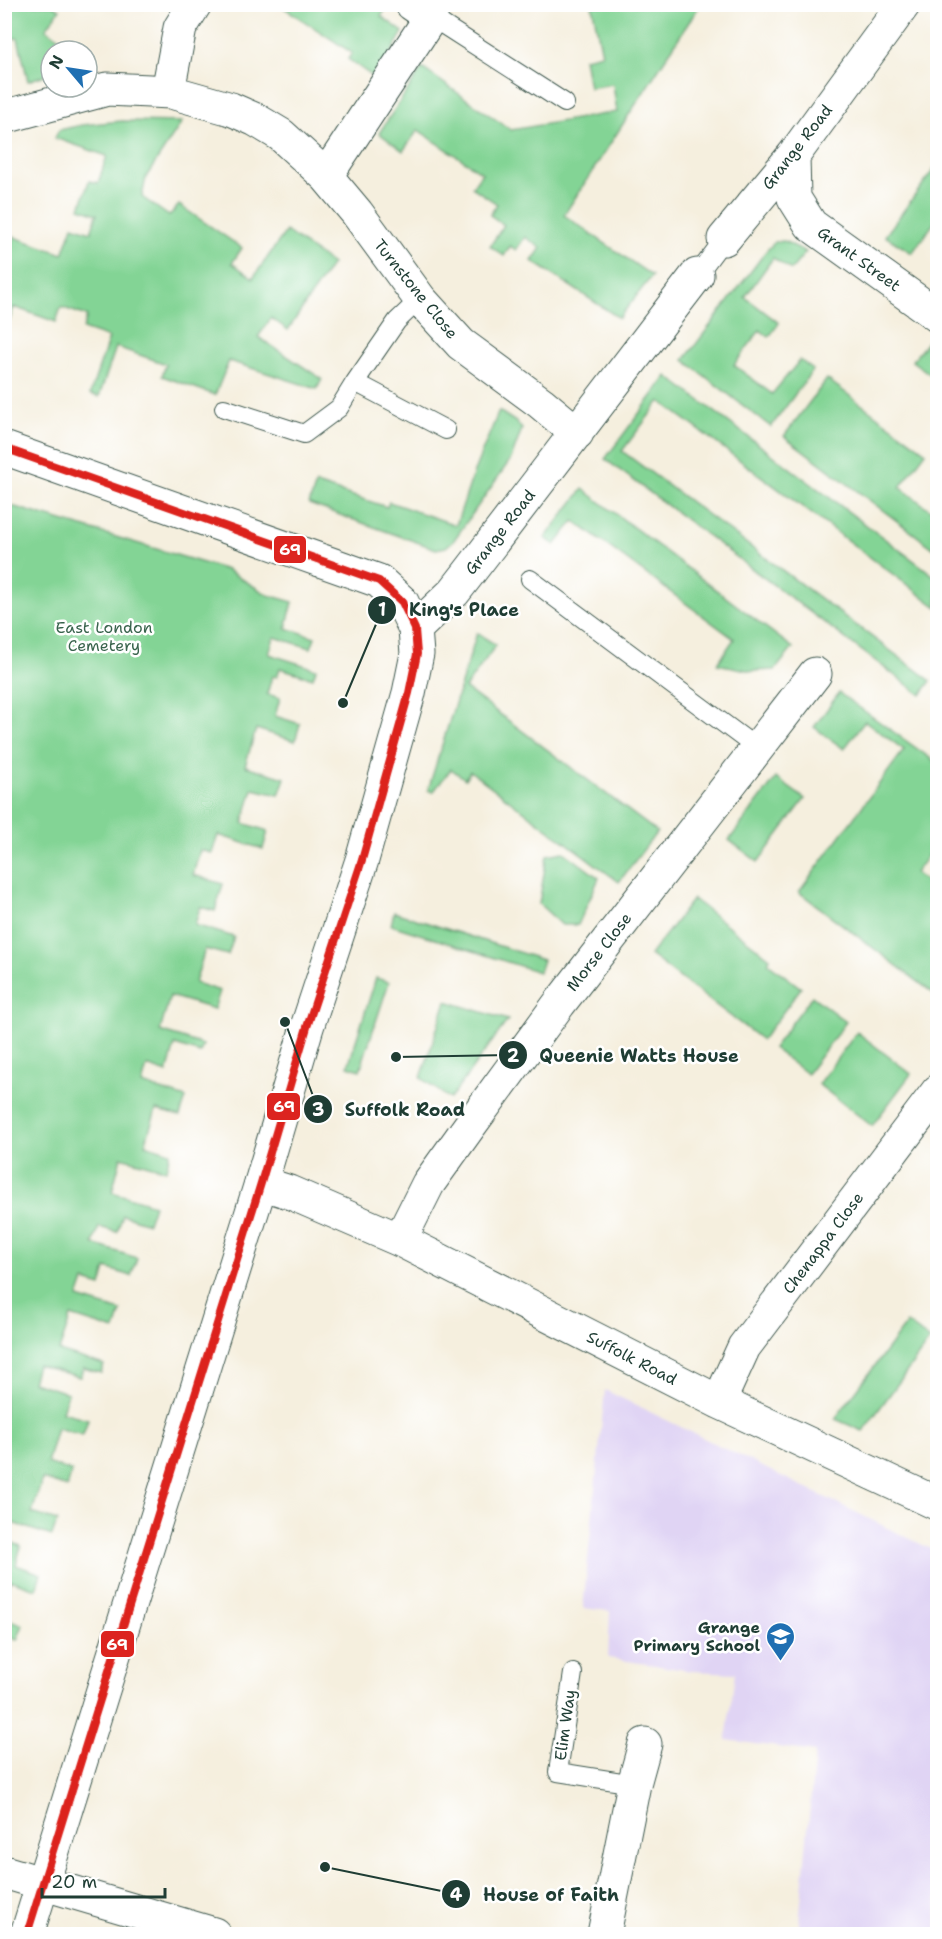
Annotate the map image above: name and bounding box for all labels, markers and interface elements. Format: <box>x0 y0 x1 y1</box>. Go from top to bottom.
north arrow <box>39 39 99 99</box>
text: N <box>44 51 69 73</box>
street label: Grange Road <box>757 100 837 194</box>
street label: Grant Street <box>813 222 905 296</box>
street label: Turnstone Close <box>369 235 463 343</box>
street label: Grange Road <box>460 485 540 579</box>
line badge: 69 <box>273 535 307 564</box>
text: 69 <box>279 539 301 560</box>
callout: King's Place <box>367 592 531 628</box>
text: 1 <box>378 598 386 622</box>
text: King's Place <box>409 598 519 622</box>
park label: East London Cemetery <box>56 617 153 656</box>
street label: Morse Close <box>562 908 636 996</box>
callout: Queenie Watts House <box>498 1037 751 1073</box>
text: 2 <box>507 1044 520 1068</box>
text: Queenie Watts House <box>539 1044 739 1068</box>
callout: Suffolk Road <box>303 1091 477 1127</box>
line badge: 69 <box>266 1092 301 1121</box>
text: 69 <box>273 1096 295 1117</box>
text: 3 <box>312 1098 324 1122</box>
text: Suffolk Road <box>345 1098 465 1122</box>
street label: Chenappa Close <box>778 1188 868 1298</box>
street label: Suffolk Road <box>583 1326 681 1390</box>
place label: Grange Primary School <box>633 1617 760 1656</box>
school or university icon: Grange Primary School <box>765 1620 797 1662</box>
line badge: 69 <box>100 1630 135 1658</box>
text: 69 <box>106 1634 128 1655</box>
street label: Elim Way <box>550 1688 580 1762</box>
scale bar <box>42 1861 165 1899</box>
text: 20 m <box>51 1870 97 1894</box>
callout: House of Faith <box>441 1876 631 1912</box>
text: 4 <box>450 1883 463 1907</box>
text: House of Faith <box>483 1883 619 1907</box>

